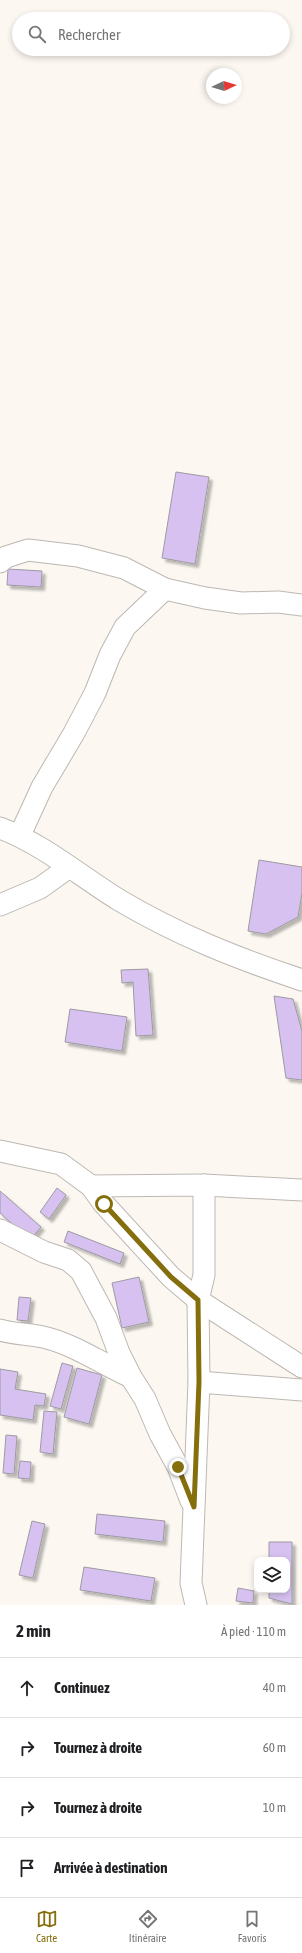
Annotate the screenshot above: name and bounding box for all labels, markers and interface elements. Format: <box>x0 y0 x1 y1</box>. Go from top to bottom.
search box <box>12 12 290 56</box>
icon: search <box>26 23 48 45</box>
text: Rechercher <box>58 26 120 43</box>
north arrow <box>206 68 242 104</box>
route start <box>95 1195 113 1213</box>
route end <box>169 1458 187 1476</box>
map controls <box>254 1557 290 1593</box>
button: layers <box>254 1557 290 1593</box>
text: 2 min <box>16 1621 51 1641</box>
text: À pied · 110 m <box>221 1624 286 1639</box>
icon: ahead <box>16 1677 38 1699</box>
text: Continuez <box>54 1679 110 1696</box>
text: 40 m <box>263 1680 286 1695</box>
icon: right <box>16 1737 38 1759</box>
text: Tournez à droite <box>54 1739 142 1756</box>
text: 60 m <box>263 1740 286 1755</box>
icon: right <box>16 1797 38 1819</box>
text: Tournez à droite <box>54 1799 142 1816</box>
text: 10 m <box>263 1800 286 1815</box>
icon: arrive <box>16 1857 38 1879</box>
text: Arrivée à destination <box>54 1859 168 1876</box>
tab: Carte <box>36 1908 58 1944</box>
tab: Itinéraire <box>129 1908 167 1944</box>
tab: Favoris <box>238 1908 266 1944</box>

